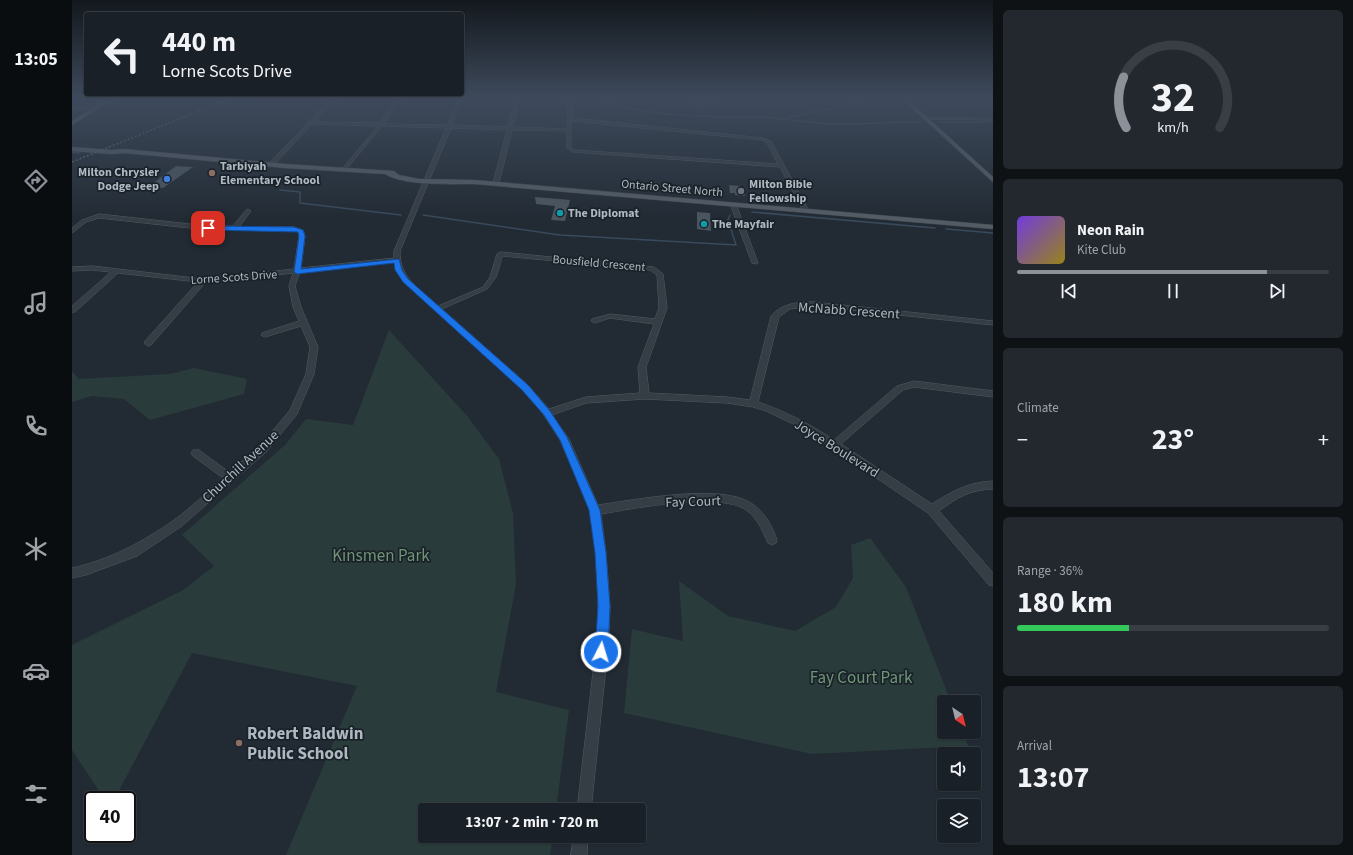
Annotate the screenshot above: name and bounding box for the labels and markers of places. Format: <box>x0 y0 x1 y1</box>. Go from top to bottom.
place label: Tarbiyah Elementary School <box>220 158 320 189</box>
place label: Milton Chrysler Dodge Jeep <box>78 164 159 195</box>
marker: Tarbiyah Elementary School <box>207 168 217 178</box>
marker: Milton Chrysler Dodge Jeep <box>162 174 172 184</box>
place label: Milton Bible Fellowship <box>749 176 812 207</box>
marker: Milton Bible Fellowship <box>736 186 746 196</box>
place label: The Diplomat <box>568 205 639 222</box>
marker: The Diplomat <box>555 208 565 218</box>
pin <box>191 211 225 245</box>
place label: The Mayfair <box>712 216 774 233</box>
marker: The Mayfair <box>699 219 709 229</box>
place label: Robert Baldwin Public School <box>247 722 363 766</box>
marker: Robert Baldwin Public School <box>234 738 244 748</box>

